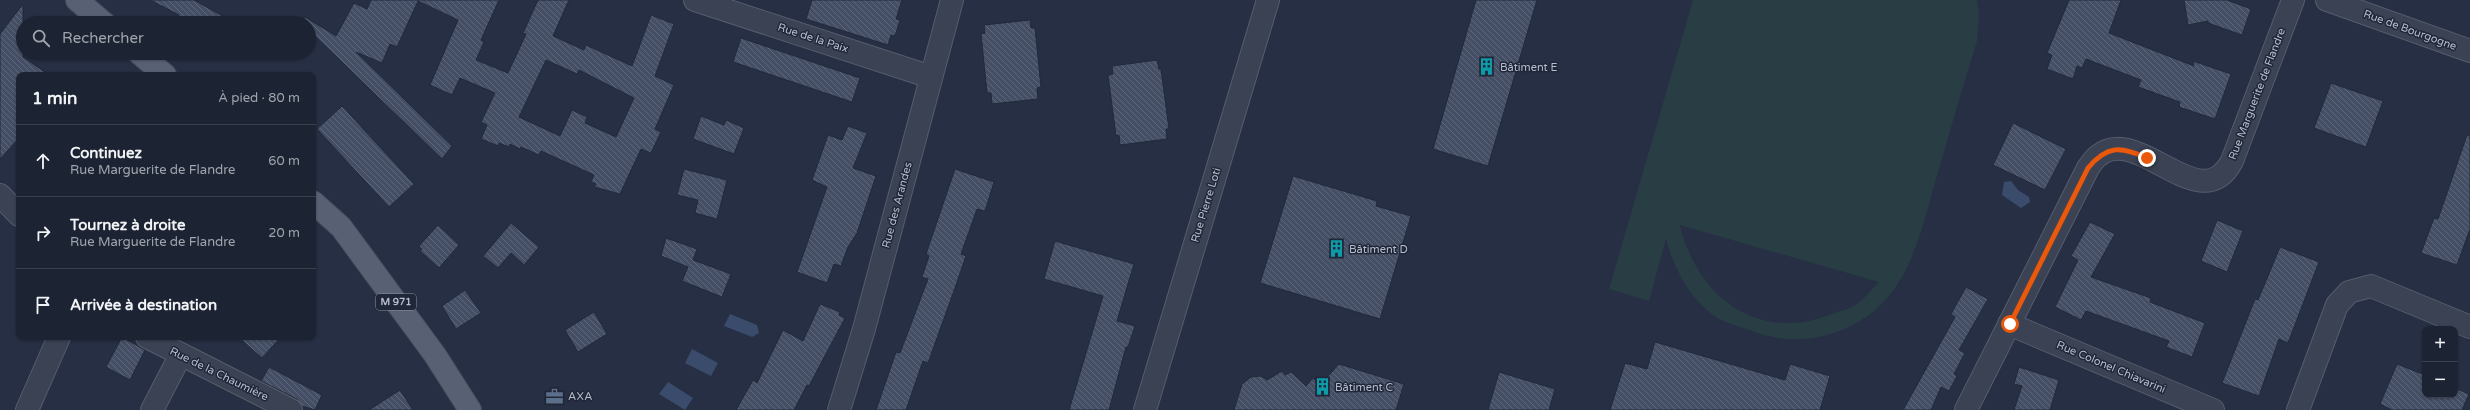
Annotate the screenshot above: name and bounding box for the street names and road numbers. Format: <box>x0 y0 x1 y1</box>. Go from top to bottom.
street label: Rue de Bourgogne <box>2362 7 2458 53</box>
street label: Rue de la Paix <box>776 20 850 56</box>
street label: Rue Marguerite de Flandre <box>2226 26 2288 162</box>
street label: Rue des Arandes <box>879 161 915 249</box>
street label: Rue Pierre Loti <box>1189 166 1223 244</box>
road number: M 971 <box>376 294 416 310</box>
street label: Rue Colonel Chiavarini <box>2055 338 2167 396</box>
street label: Rue de la Chaumière <box>168 344 270 404</box>

